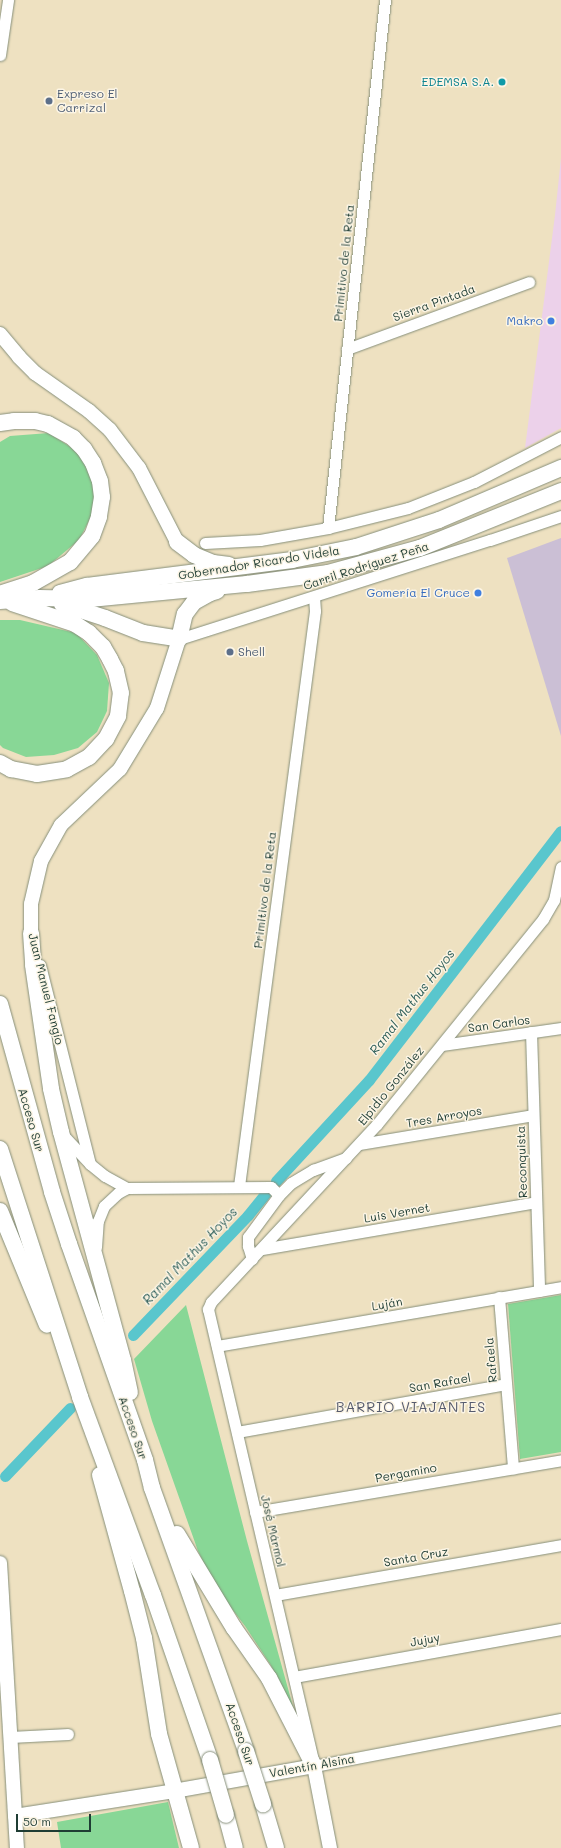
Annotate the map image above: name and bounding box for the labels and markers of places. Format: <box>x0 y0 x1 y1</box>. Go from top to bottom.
place label: EDEMSA S.A. <box>421 75 494 89</box>
marker: EDEMSA S.A. <box>497 77 507 87</box>
place label: Expreso El Carrizal <box>57 87 118 115</box>
marker: Expreso El Carrizal <box>44 96 54 106</box>
place label: Makro <box>506 314 543 328</box>
marker: Makro <box>546 316 556 326</box>
place label: Gomería El Cruce <box>367 586 470 600</box>
marker: Gomería El Cruce <box>473 588 483 598</box>
place label: Shell <box>238 645 265 659</box>
marker: Shell <box>225 647 235 657</box>

